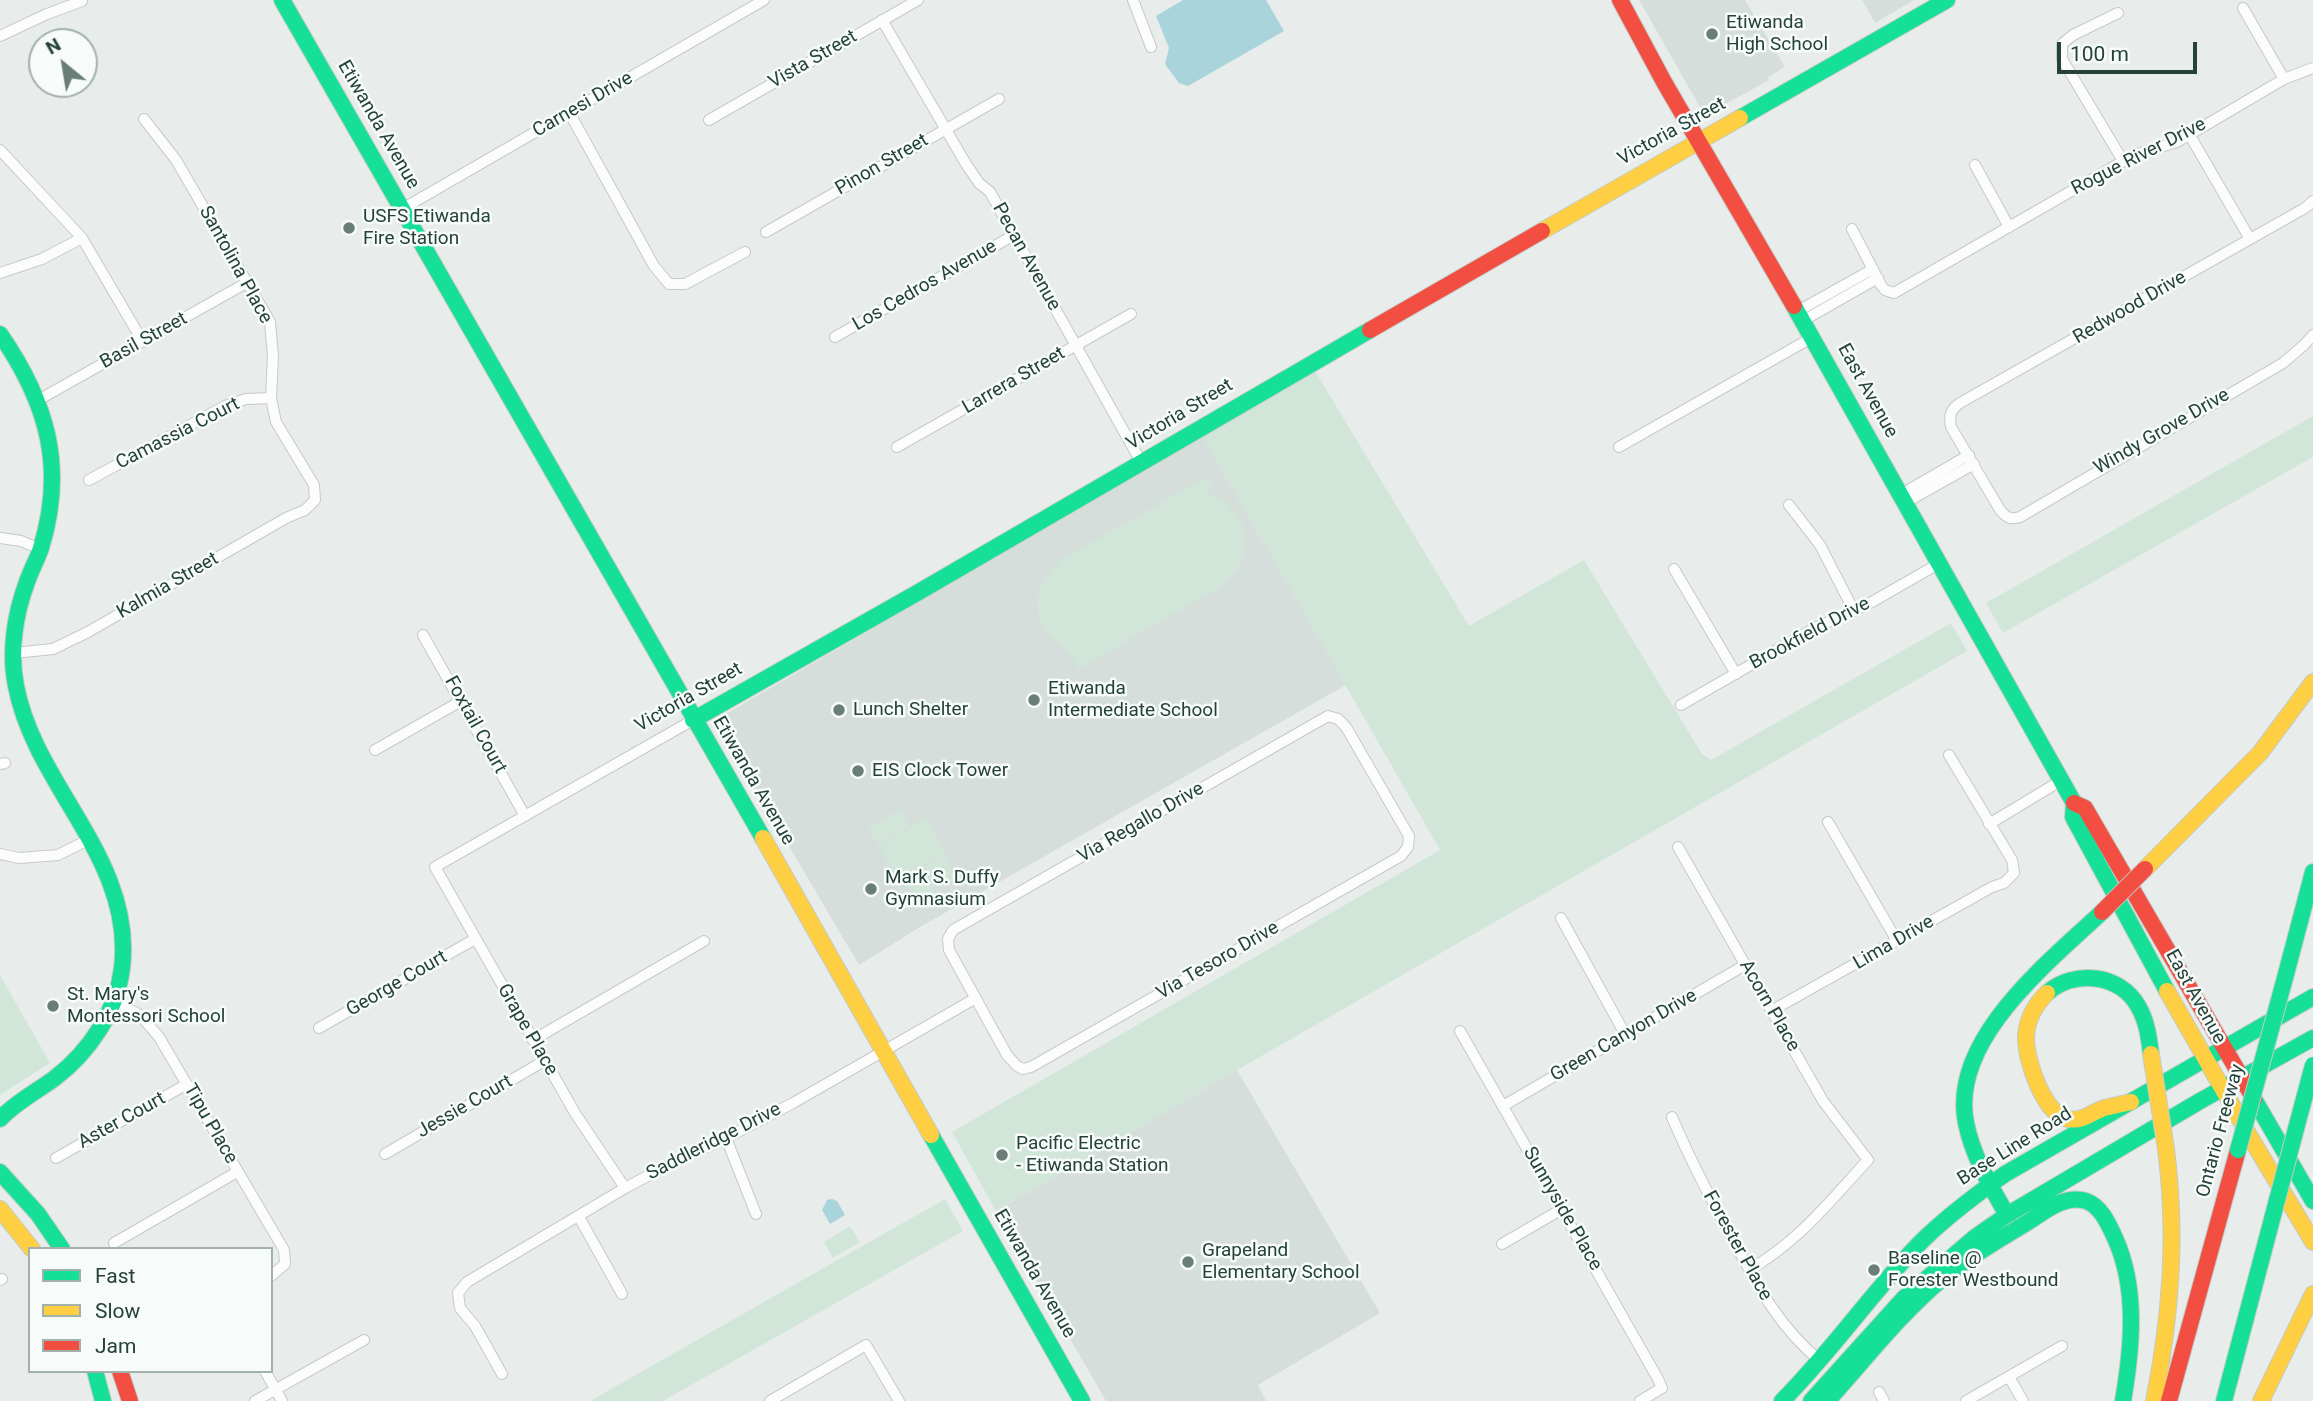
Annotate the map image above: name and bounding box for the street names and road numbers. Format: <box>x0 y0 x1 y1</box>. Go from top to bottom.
street label: Vista Street <box>765 26 861 94</box>
street label: Etiwanda Avenue <box>332 57 424 193</box>
street label: Carnesi Drive <box>529 67 637 143</box>
street label: Victoria Street <box>1614 93 1730 171</box>
street label: Rogue River Drive <box>2068 113 2210 201</box>
street label: Pinon Street <box>832 129 932 201</box>
street label: Pecan Avenue <box>987 199 1065 315</box>
street label: Santolina Place <box>193 202 277 328</box>
street label: Los Cedros Avenue <box>849 236 1001 336</box>
street label: Redwood Drive <box>2069 266 2191 350</box>
street label: Basil Street <box>96 308 192 374</box>
street label: East Avenue <box>1832 340 1902 442</box>
street label: Larrera Street <box>959 342 1069 420</box>
street label: Victoria Street <box>1123 374 1237 456</box>
street label: Windy Grove Drive <box>2090 384 2234 480</box>
street label: Camassia Court <box>112 393 244 475</box>
street label: Kalmia Street <box>113 548 223 624</box>
street label: Brookfield Drive <box>1746 593 1874 675</box>
street label: Victoria Street <box>631 658 747 738</box>
street label: Foxtail Court <box>439 672 511 778</box>
street label: Etiwanda Avenue <box>707 713 799 849</box>
street label: Via Regallo Drive <box>1074 778 1208 868</box>
street label: Lima Drive <box>1850 911 1938 975</box>
street label: Via Tesoro Drive <box>1153 917 1283 1005</box>
street label: George Court <box>343 946 451 1022</box>
street label: East Avenue <box>2160 946 2230 1048</box>
street label: Acorn Place <box>1734 956 1804 1056</box>
street label: Grape Place <box>492 980 562 1080</box>
street label: Green Canyon Drive <box>1547 985 1701 1087</box>
street label: Ontario Freeway <box>2192 1062 2250 1200</box>
street label: Jessie Court <box>413 1071 517 1143</box>
street label: Tipu Place <box>178 1080 242 1168</box>
street label: Aster Court <box>74 1088 170 1154</box>
street label: Saddleridge Drive <box>643 1098 785 1186</box>
street label: Base Line Road <box>1954 1103 2076 1191</box>
street label: Sunnyside Place <box>1517 1143 1607 1275</box>
street label: Forester Place <box>1698 1187 1776 1305</box>
street label: Etiwanda Avenue <box>988 1206 1080 1342</box>

